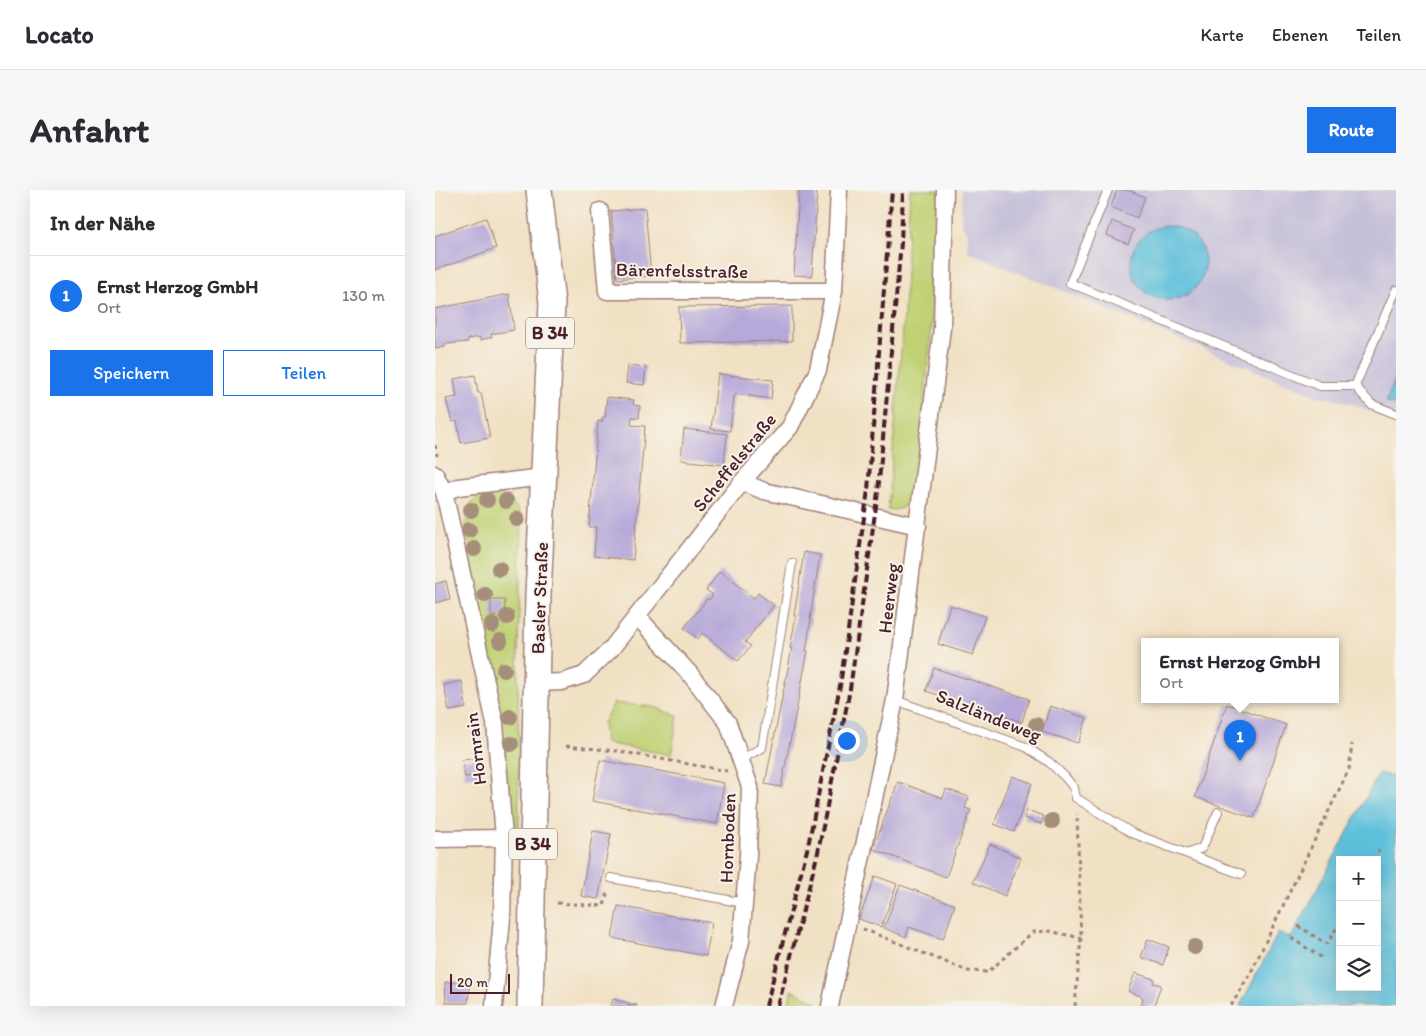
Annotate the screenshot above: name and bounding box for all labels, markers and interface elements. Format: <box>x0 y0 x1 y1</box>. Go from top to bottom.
text: Locato <box>25 20 94 49</box>
text: Karte <box>1201 24 1244 46</box>
text: Ebenen <box>1272 24 1328 46</box>
text: Teilen <box>1356 24 1401 46</box>
button: Route <box>1307 107 1396 153</box>
text: Anfahrt <box>30 109 149 151</box>
text: In der Nähe <box>50 210 155 235</box>
street label: Bärenfelsstraße <box>616 258 748 283</box>
text: Ernst Herzog GmbH <box>97 275 258 298</box>
text: 1 <box>62 286 70 305</box>
text: 130 m <box>342 286 385 305</box>
text: Ort <box>97 298 121 317</box>
road number: B 34 <box>526 318 574 348</box>
button: Speichern <box>50 350 213 396</box>
button: Teilen <box>223 350 385 396</box>
street label: Scheffelstraße <box>688 408 781 516</box>
street label: Basler Straße <box>526 541 553 655</box>
street label: Heerweg <box>873 561 904 635</box>
popup <box>1141 638 1339 703</box>
text: Ernst Herzog GmbH <box>1159 650 1321 673</box>
text: Ort <box>1159 673 1183 692</box>
street label: Salzländeweg <box>933 684 1045 747</box>
street label: Hornrain <box>460 711 491 787</box>
pin: 1 <box>1224 720 1256 761</box>
your location <box>834 728 860 754</box>
street label: Hornboden <box>714 793 741 883</box>
road number: B 34 <box>509 829 557 860</box>
map controls <box>1336 856 1381 991</box>
button: + <box>1336 856 1381 901</box>
button: − <box>1336 901 1381 946</box>
button: layers <box>1336 946 1381 991</box>
scale bar <box>450 971 510 994</box>
text: 20 m <box>457 974 488 991</box>

